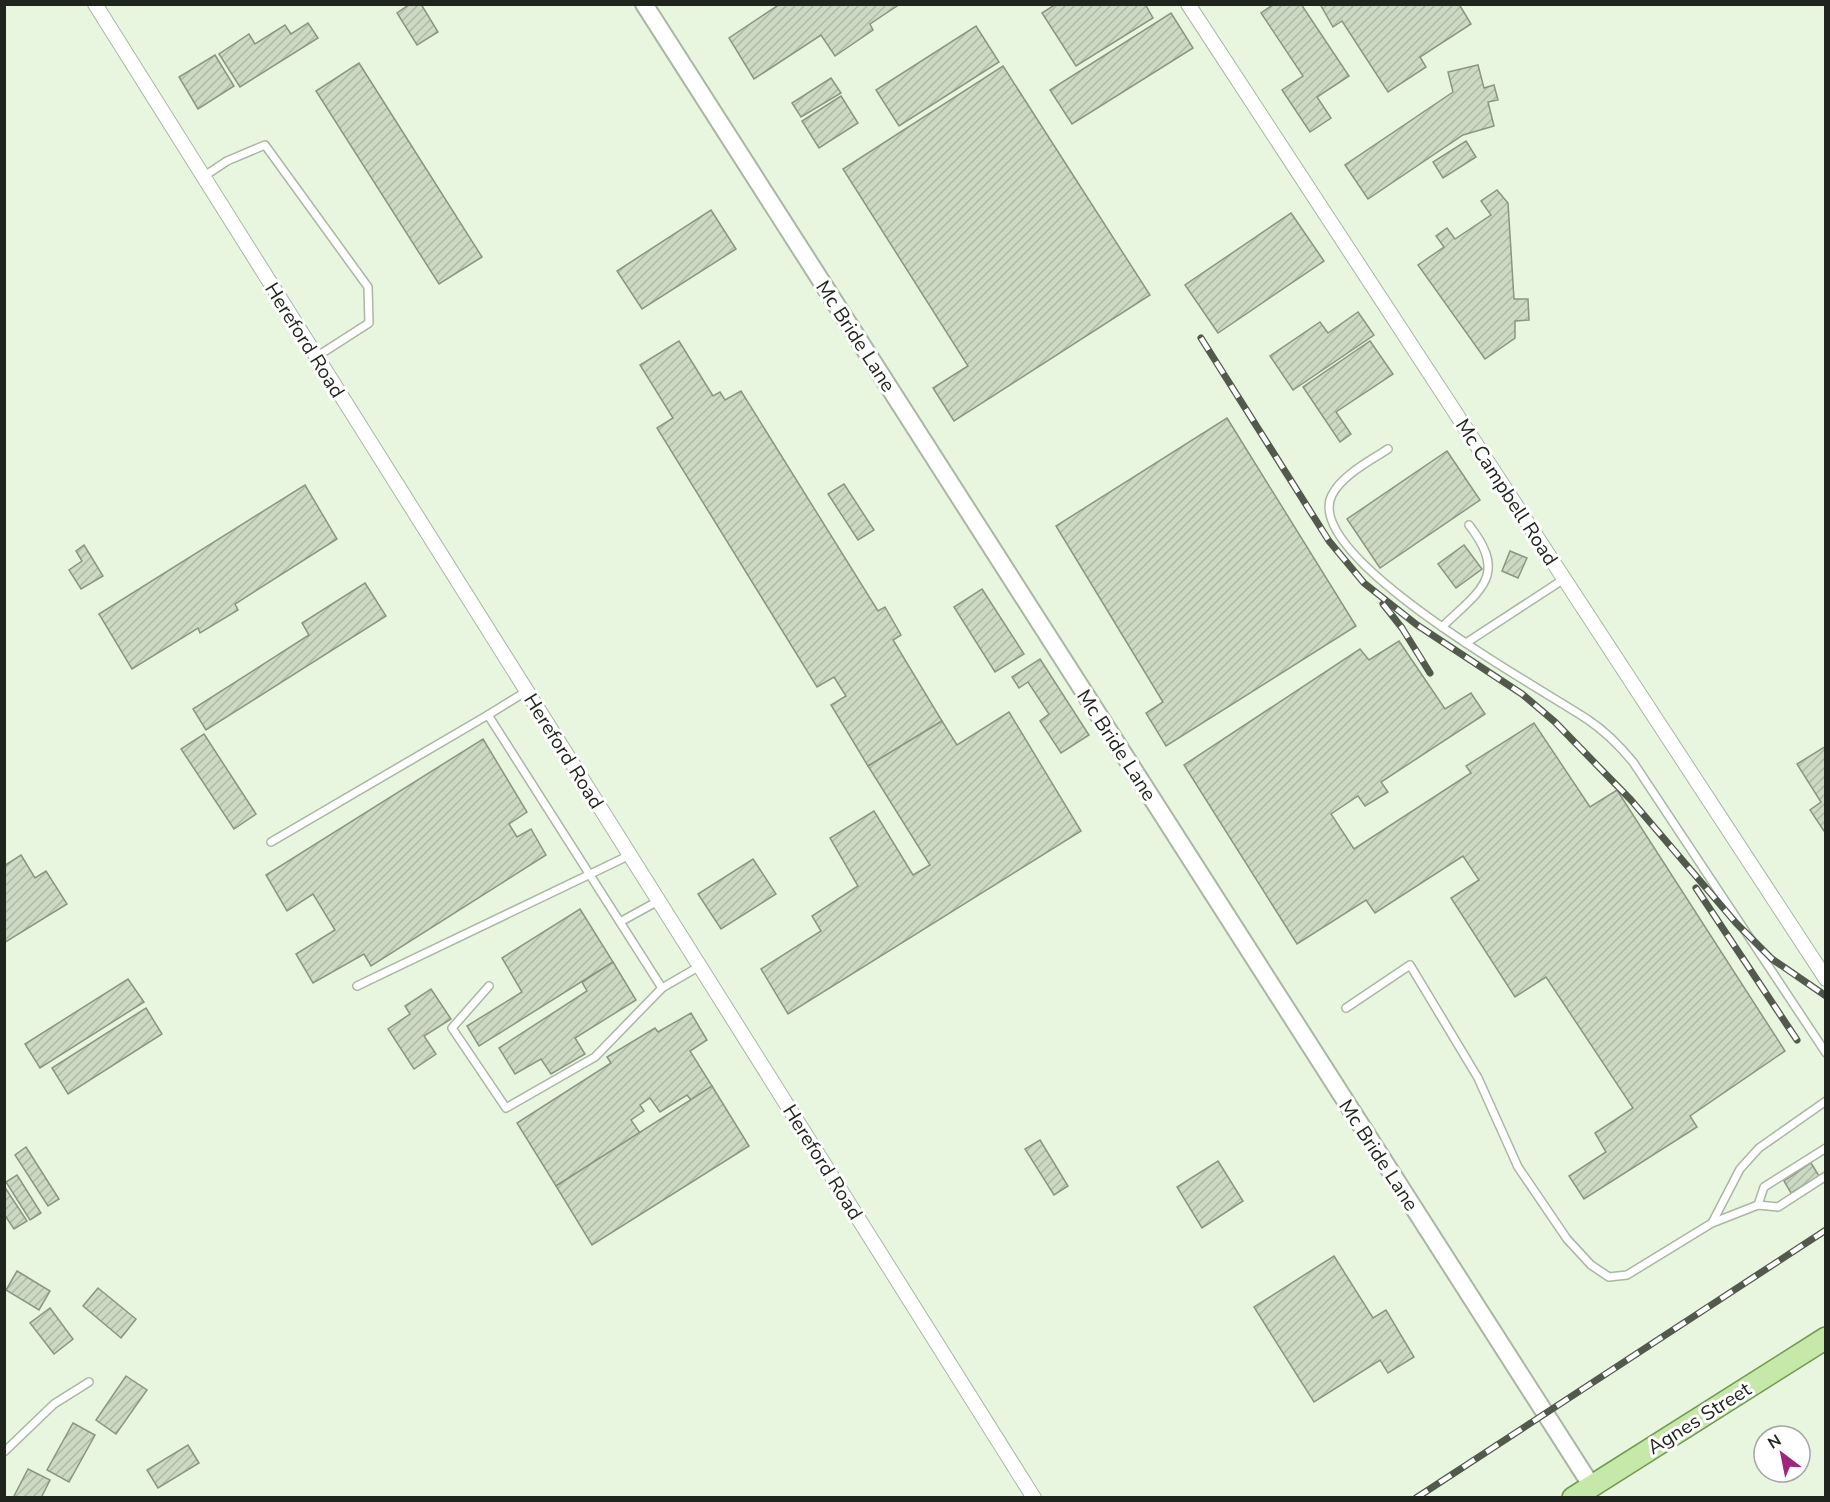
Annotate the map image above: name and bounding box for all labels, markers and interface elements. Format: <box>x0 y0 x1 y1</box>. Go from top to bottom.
street label: Mc Bride Lane <box>809 275 902 397</box>
street label: Hereford Road <box>258 277 351 403</box>
street label: Mc Campbell Road <box>1449 414 1564 571</box>
street label: Mc Bride Lane <box>1070 684 1163 806</box>
street label: Hereford Road <box>517 688 610 814</box>
street label: Mc Bride Lane <box>1332 1094 1425 1216</box>
street label: Hereford Road <box>776 1099 869 1225</box>
street label: Agnes Street <box>1642 1375 1757 1461</box>
north arrow <box>1752 1424 1812 1484</box>
text: N <box>1764 1430 1785 1455</box>

